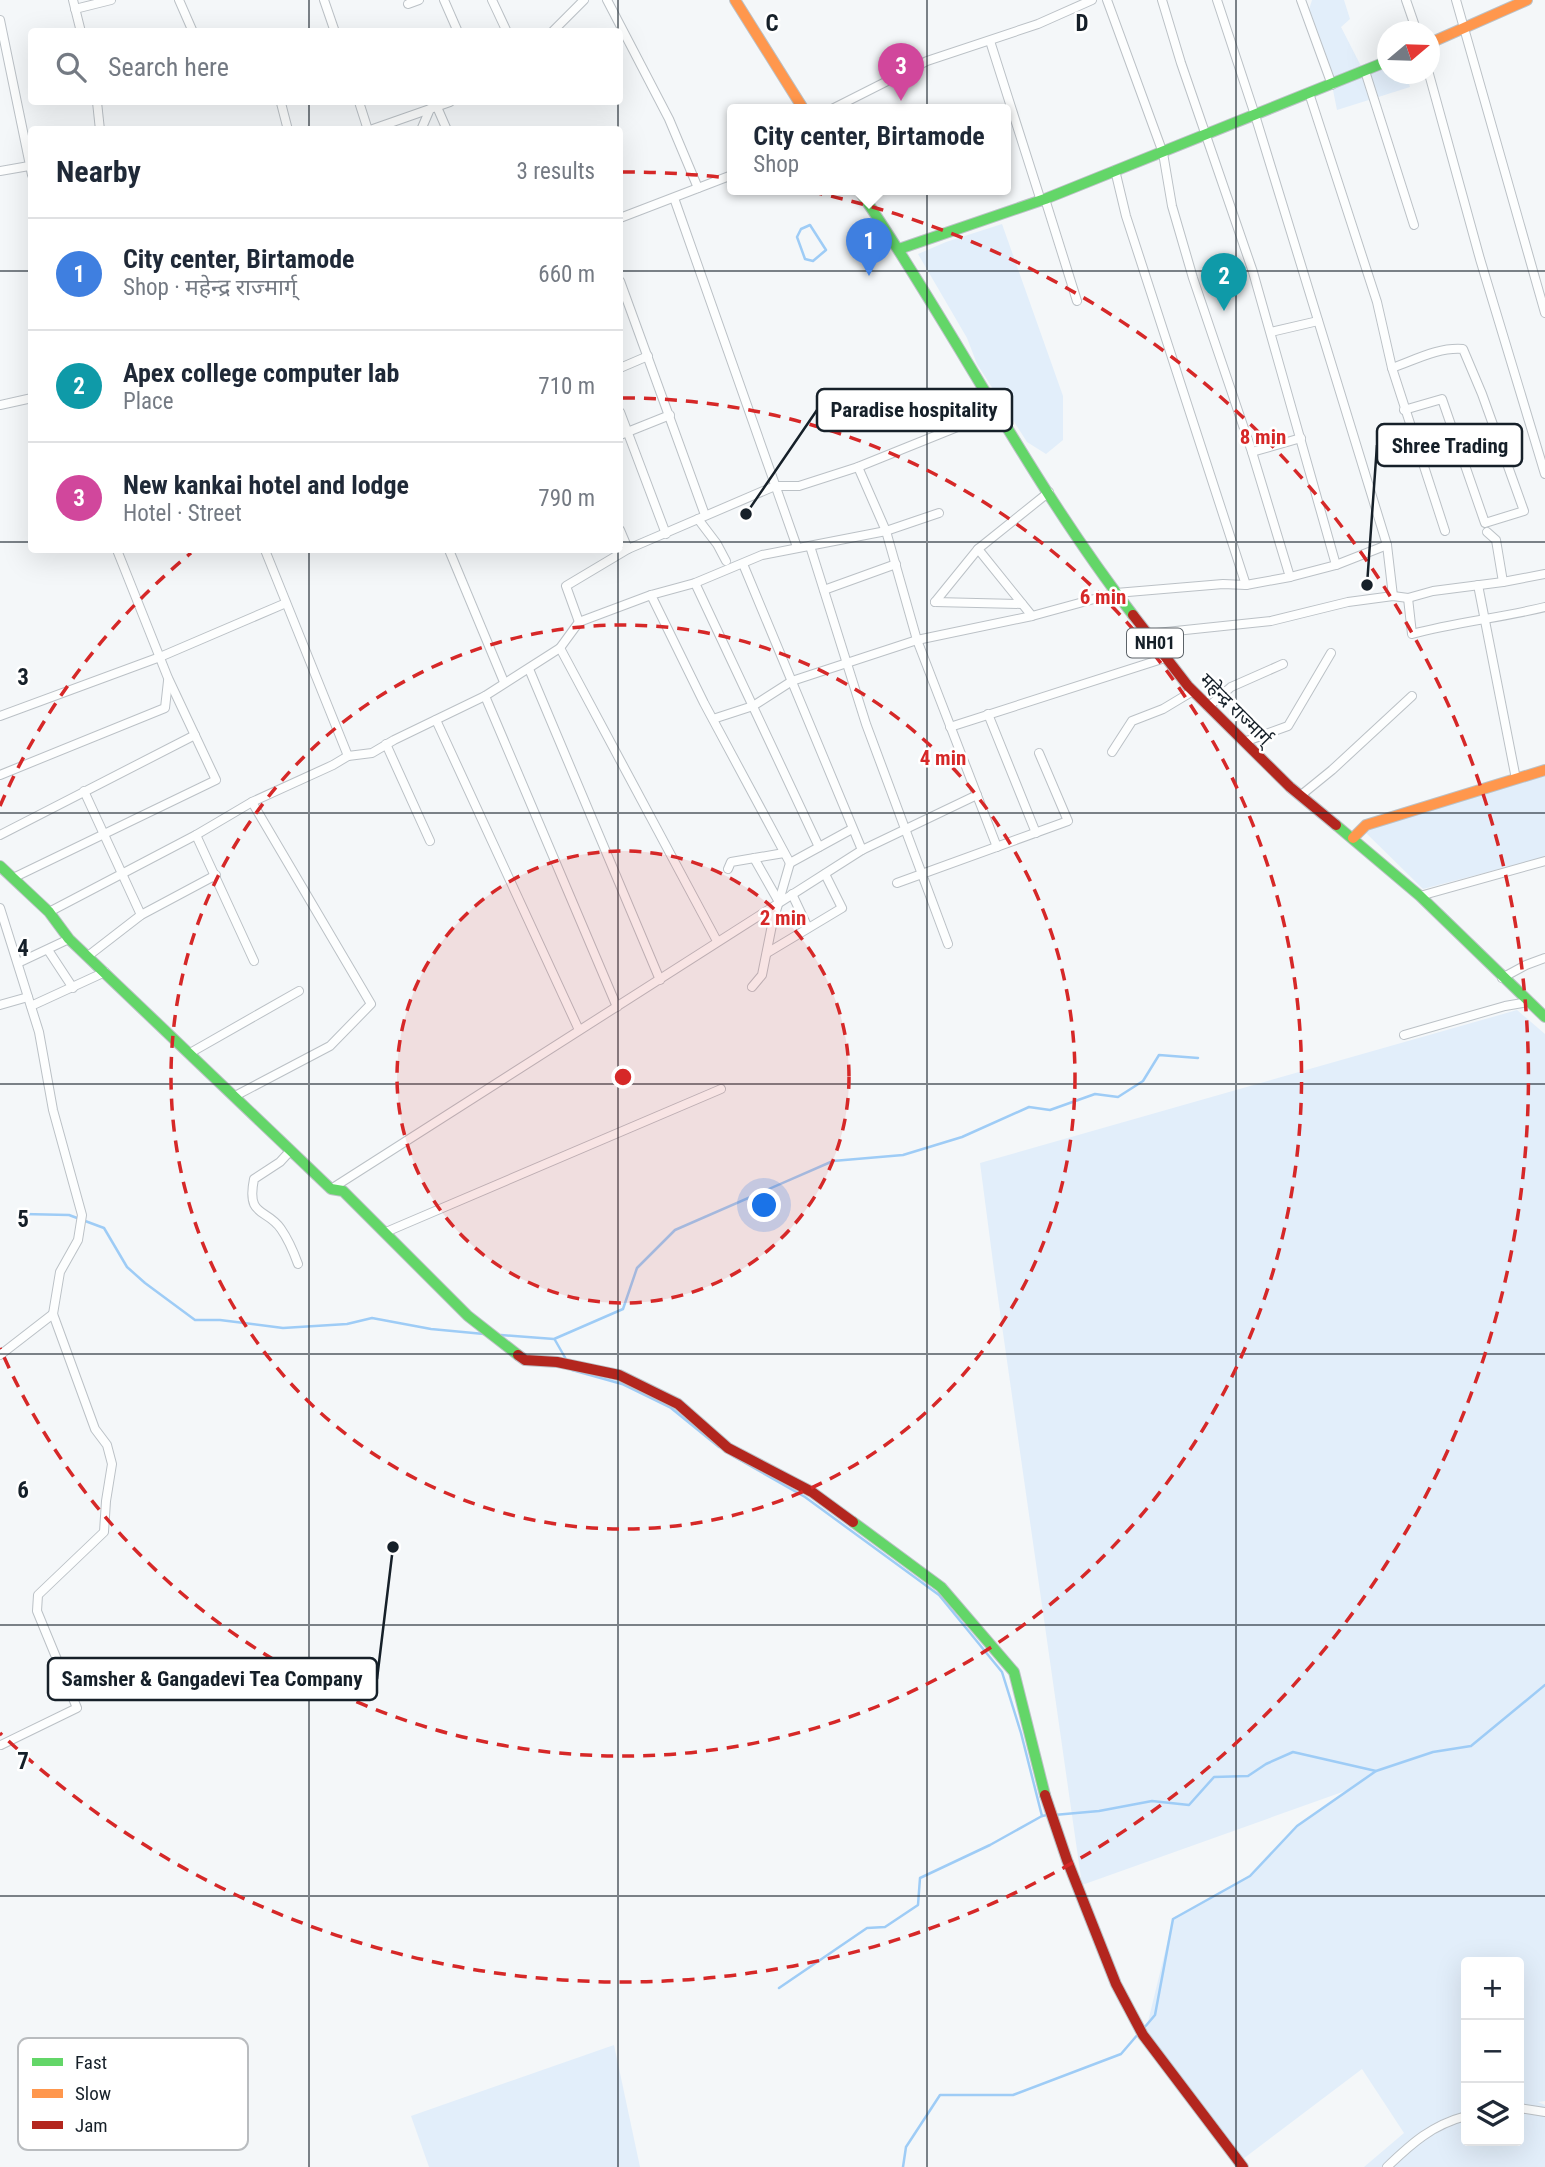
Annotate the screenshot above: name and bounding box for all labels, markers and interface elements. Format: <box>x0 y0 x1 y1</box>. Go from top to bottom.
text: C <box>765 10 779 37</box>
text: D <box>1076 10 1089 37</box>
north arrow <box>1377 21 1440 84</box>
search box <box>28 28 623 105</box>
pin: 3 <box>878 43 924 101</box>
icon: search <box>52 48 90 86</box>
text: Search here <box>108 52 229 82</box>
popup <box>727 104 1011 195</box>
text: City center, Birtamode <box>753 121 985 151</box>
text: Shop <box>753 151 799 178</box>
text: Nearby <box>56 154 141 189</box>
text: 3 results <box>517 158 595 185</box>
pin: 1 <box>846 218 892 276</box>
text: City center, Birtamode <box>123 244 354 274</box>
pin: 2 <box>1201 253 1247 311</box>
text: 1 <box>73 261 85 288</box>
text: 660 m <box>538 261 595 288</box>
text: Shop · महेन्द्र राज्मार्ग् <box>123 274 297 301</box>
text: Apex college computer lab <box>123 358 399 388</box>
text: 2 <box>73 373 85 400</box>
text: 710 m <box>538 373 595 400</box>
text: Place <box>123 388 173 415</box>
callout: Paradise hospitality <box>817 389 1012 431</box>
text: Paradise hospitality <box>830 398 998 422</box>
callout: Shree Trading <box>1377 424 1522 466</box>
text: 8 min <box>1240 425 1286 449</box>
text: Shree Trading <box>1392 434 1508 458</box>
text: New kankai hotel and lodge <box>123 470 409 500</box>
text: 3 <box>73 485 85 512</box>
text: 790 m <box>538 485 595 512</box>
text: Hotel · Street <box>123 500 242 527</box>
text: 6 min <box>1080 585 1126 609</box>
road number: NH01 <box>1127 628 1183 658</box>
text: 3 <box>17 664 29 691</box>
street label: महेन्द्र राज्मार्ग् <box>1195 669 1279 752</box>
text: 4 min <box>920 746 966 770</box>
text: 2 min <box>760 906 806 930</box>
text: 4 <box>17 935 29 962</box>
centre of rings <box>611 1065 635 1089</box>
your location <box>747 1188 781 1222</box>
text: 5 <box>17 1206 29 1233</box>
text: 6 <box>17 1477 29 1504</box>
callout: Samsher & Gangadevi Tea Company <box>48 1658 377 1700</box>
text: Samsher & Gangadevi Tea Company <box>62 1667 363 1691</box>
text: 7 <box>17 1748 29 1775</box>
map controls <box>1461 1957 1524 2146</box>
button: + <box>1461 1957 1524 2020</box>
button: − <box>1461 2020 1524 2083</box>
legend <box>18 2038 248 2150</box>
text: Fast <box>75 2051 107 2074</box>
text: Slow <box>75 2082 111 2105</box>
button: layers <box>1461 2083 1524 2146</box>
text: Jam <box>75 2114 108 2137</box>

